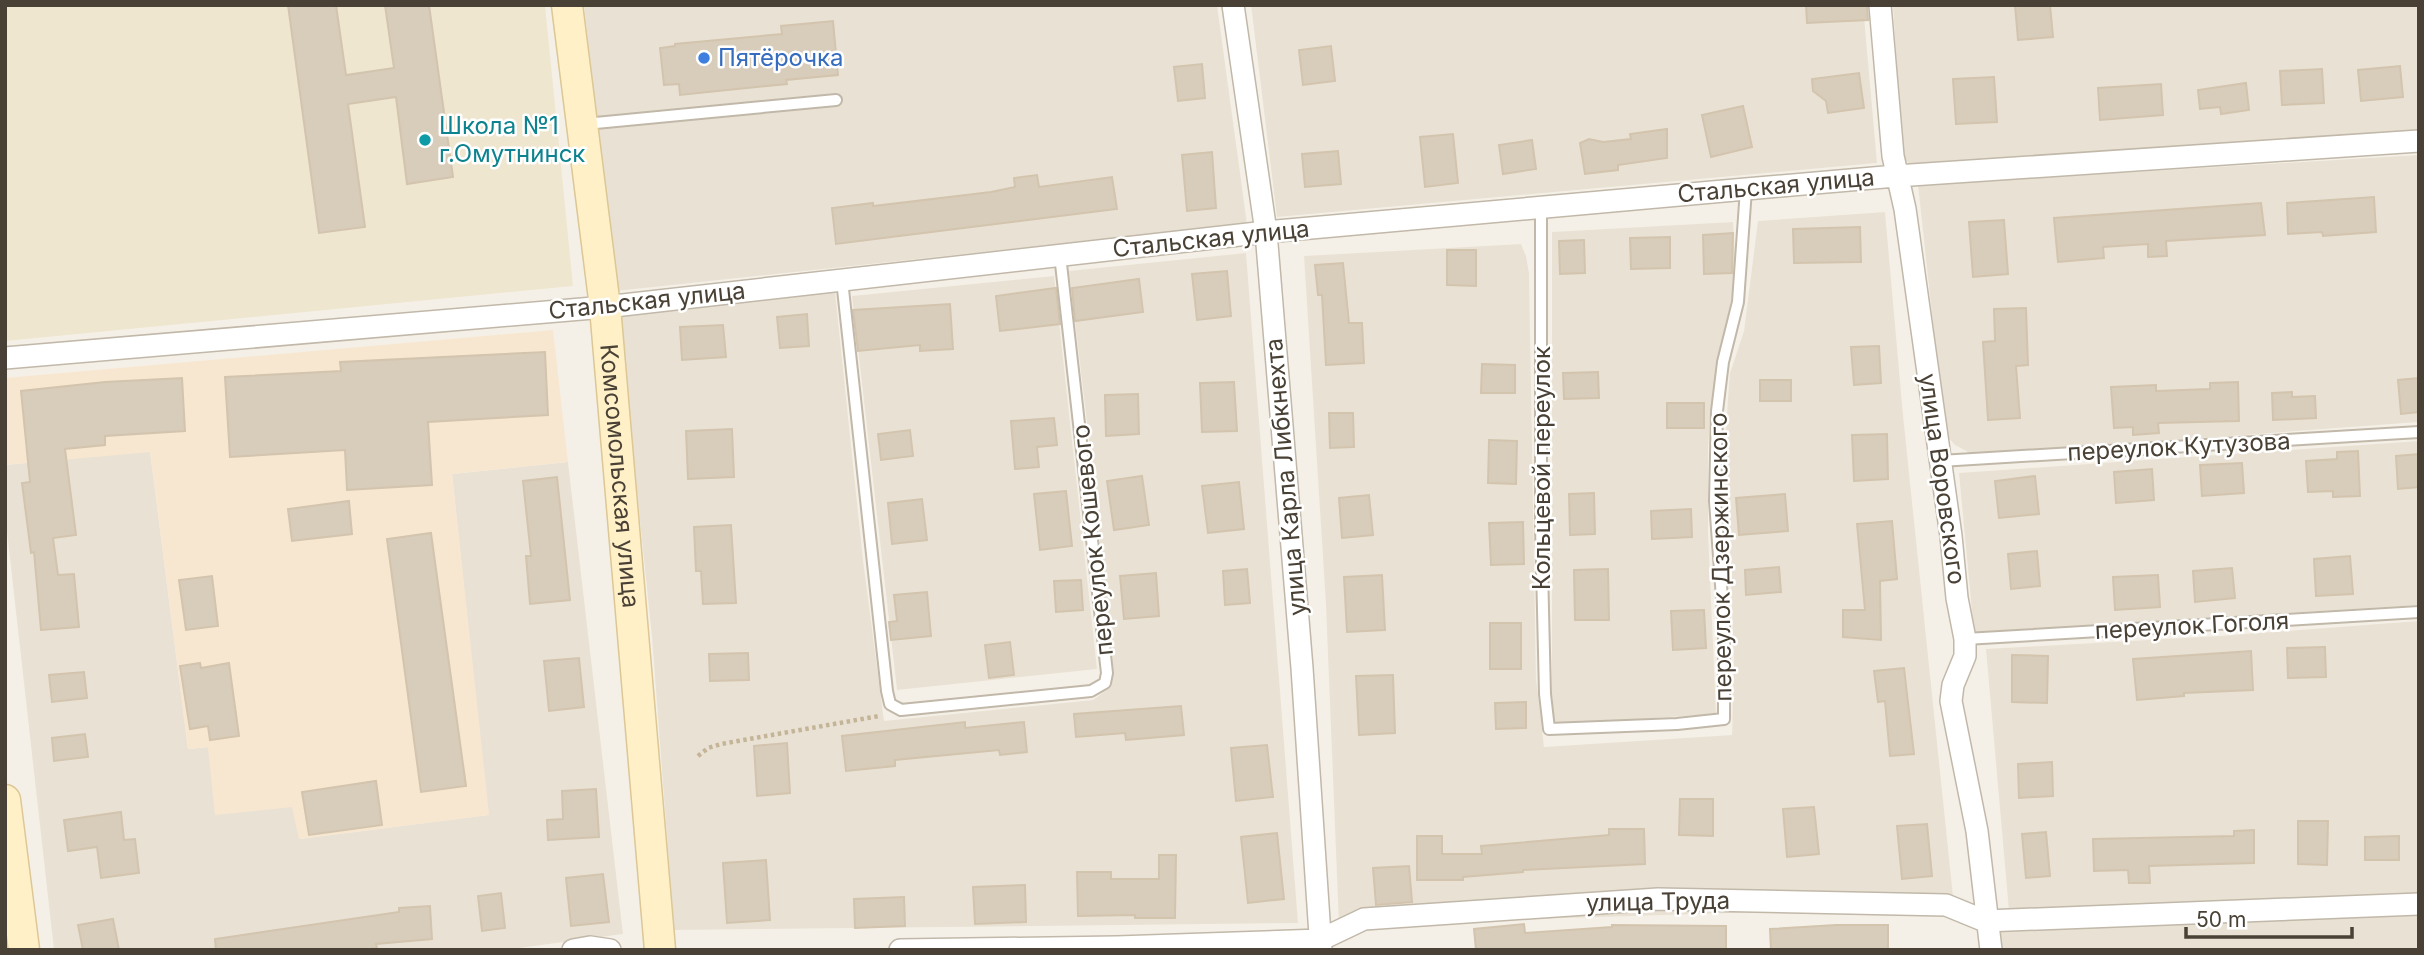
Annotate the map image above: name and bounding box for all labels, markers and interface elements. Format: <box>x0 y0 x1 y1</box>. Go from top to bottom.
place label: Пятёрочка <box>718 43 844 72</box>
marker: Пятёрочка <box>696 50 712 66</box>
place label: Школа №1 г.Омутнинск <box>439 111 585 168</box>
marker: Школа №1 г.Омутнинск <box>417 132 433 148</box>
street label: Стальская улица <box>1676 162 1876 209</box>
street label: Стальская улица <box>1111 214 1311 263</box>
street label: Стальская улица <box>547 276 747 325</box>
street label: улица Карла Либкнехта <box>1259 337 1312 617</box>
street label: Комсомольская улица <box>594 343 646 609</box>
street label: Кольцевой переулок <box>1527 346 1556 590</box>
street label: улица Воровского <box>1913 372 1972 586</box>
street label: переулок Дзержинского <box>1703 412 1738 702</box>
street label: переулок Кошевого <box>1066 423 1119 657</box>
street label: переулок Кутузова <box>2067 426 2291 467</box>
street label: переулок Гоголя <box>2094 606 2290 645</box>
street label: улица Труда <box>1586 886 1730 917</box>
scale bar <box>2186 895 2352 939</box>
text: 50 m <box>2196 907 2246 932</box>

